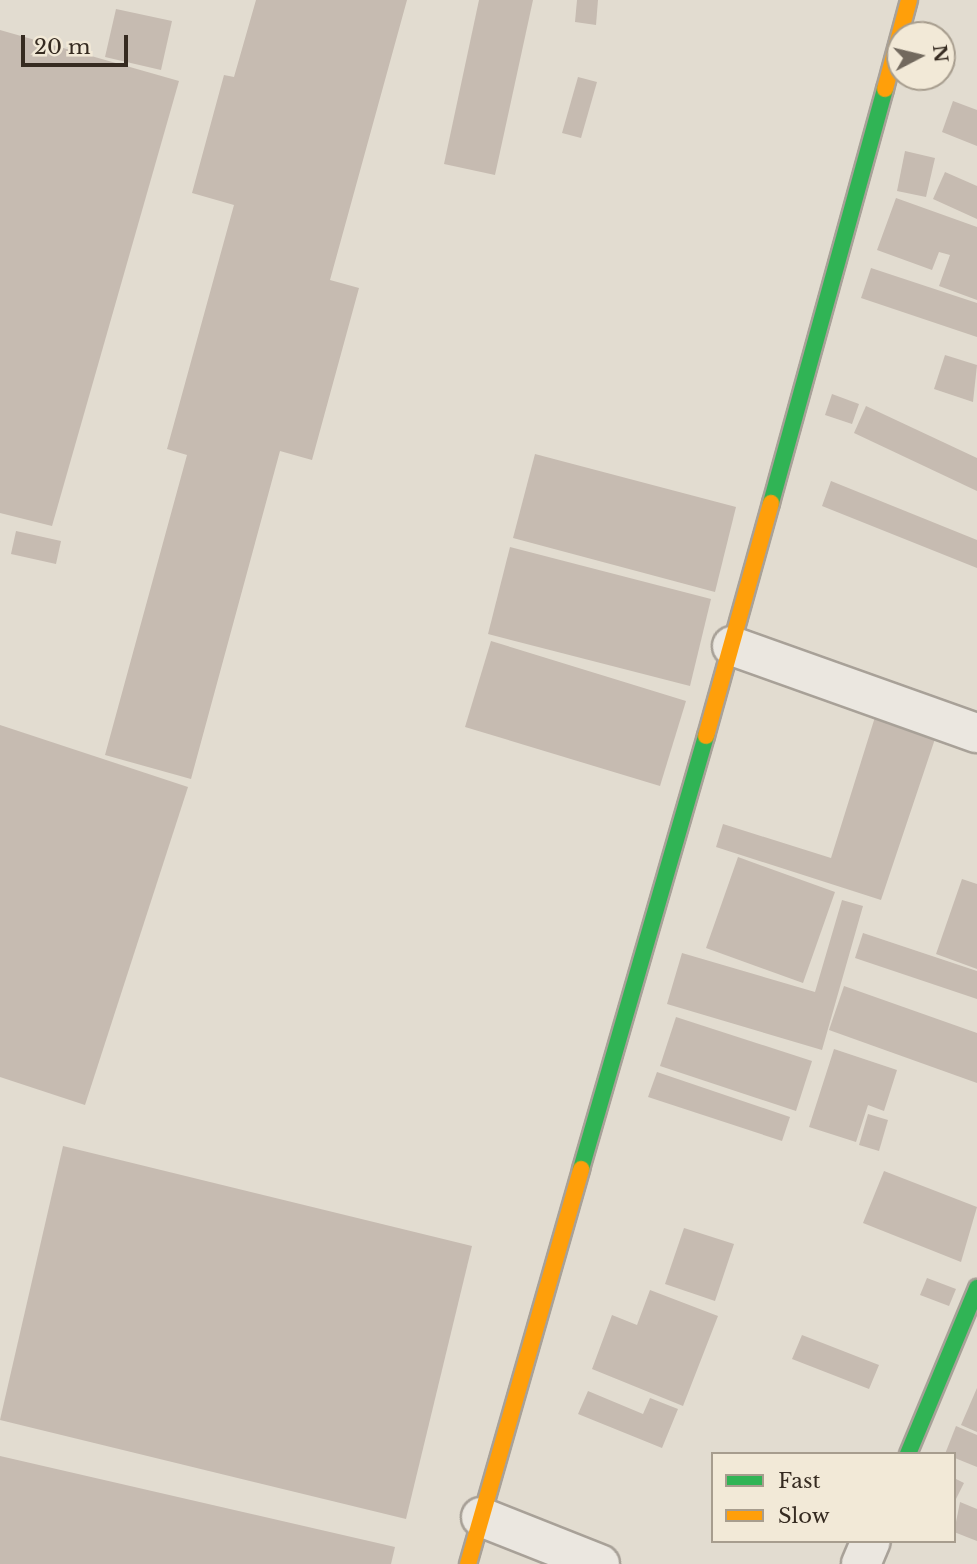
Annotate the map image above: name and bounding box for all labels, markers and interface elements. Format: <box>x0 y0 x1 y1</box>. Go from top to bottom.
scale bar <box>24 21 131 65</box>
north arrow <box>886 21 956 91</box>
text: 20 m <box>34 34 91 60</box>
text: N <box>928 43 953 64</box>
legend <box>711 1452 956 1543</box>
text: Fast <box>778 1468 820 1494</box>
text: Slow <box>778 1503 830 1529</box>

